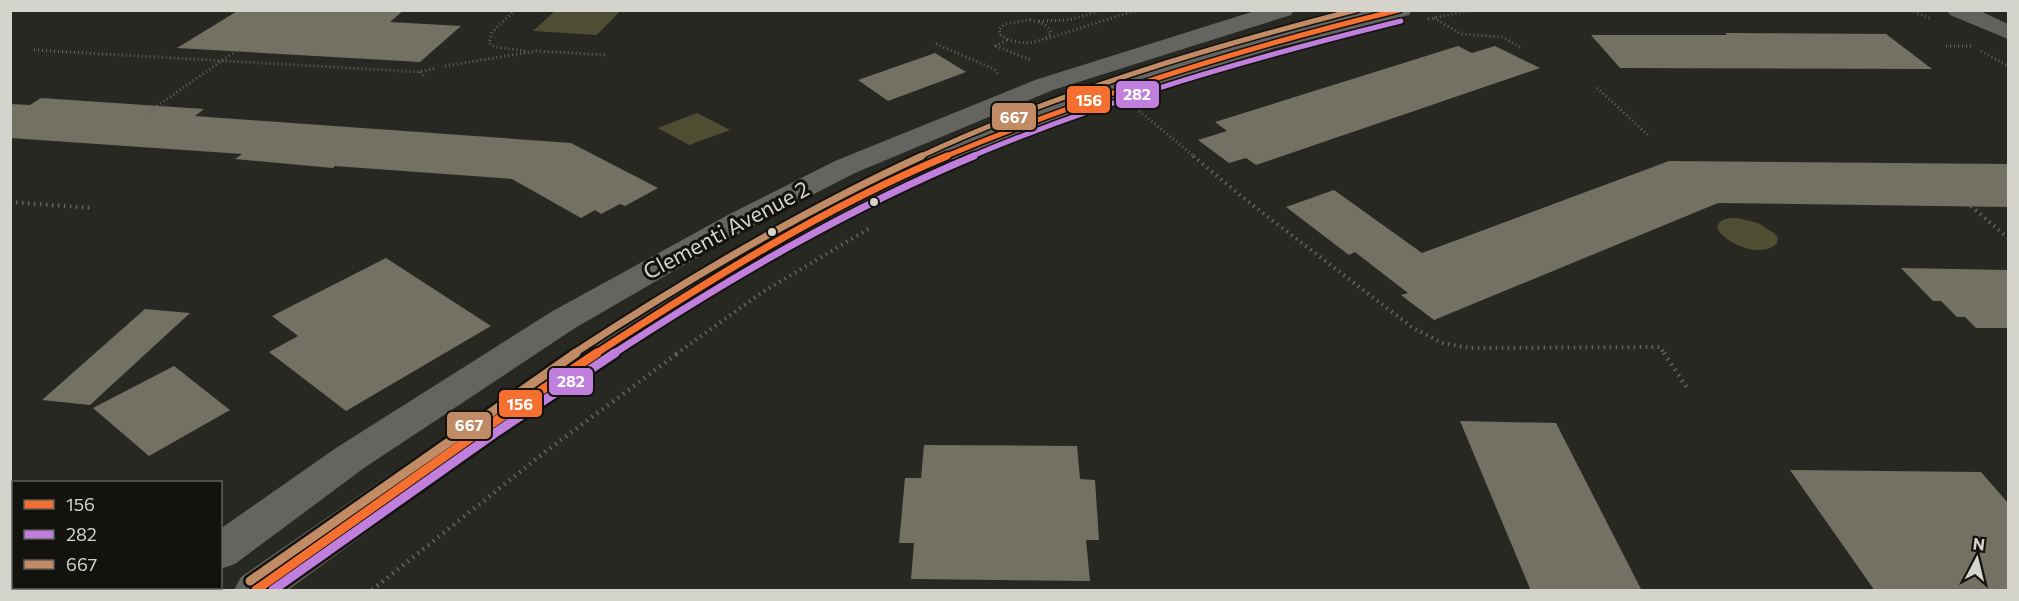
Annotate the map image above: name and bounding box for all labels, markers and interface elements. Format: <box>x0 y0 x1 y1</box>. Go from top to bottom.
line badge: 282 <box>1115 80 1160 109</box>
text: 282 <box>1123 84 1151 103</box>
line badge: 156 <box>1066 85 1111 114</box>
text: 156 <box>1076 90 1102 109</box>
line badge: 667 <box>991 102 1037 131</box>
text: 667 <box>1000 107 1028 126</box>
street label: Clementi Avenue 2 <box>638 174 813 285</box>
unlabelled marker <box>868 196 880 208</box>
unlabelled marker <box>766 226 778 238</box>
line badge: 282 <box>548 367 594 396</box>
text: 282 <box>557 371 585 390</box>
line badge: 156 <box>498 389 543 418</box>
text: 156 <box>507 394 533 413</box>
line badge: 667 <box>446 411 492 440</box>
text: 667 <box>455 415 483 434</box>
legend <box>12 481 222 589</box>
text: 156 <box>66 493 95 515</box>
text: 282 <box>66 523 97 545</box>
north arrow <box>1947 529 2007 589</box>
text: N <box>1972 533 1986 554</box>
text: 667 <box>66 553 97 575</box>

